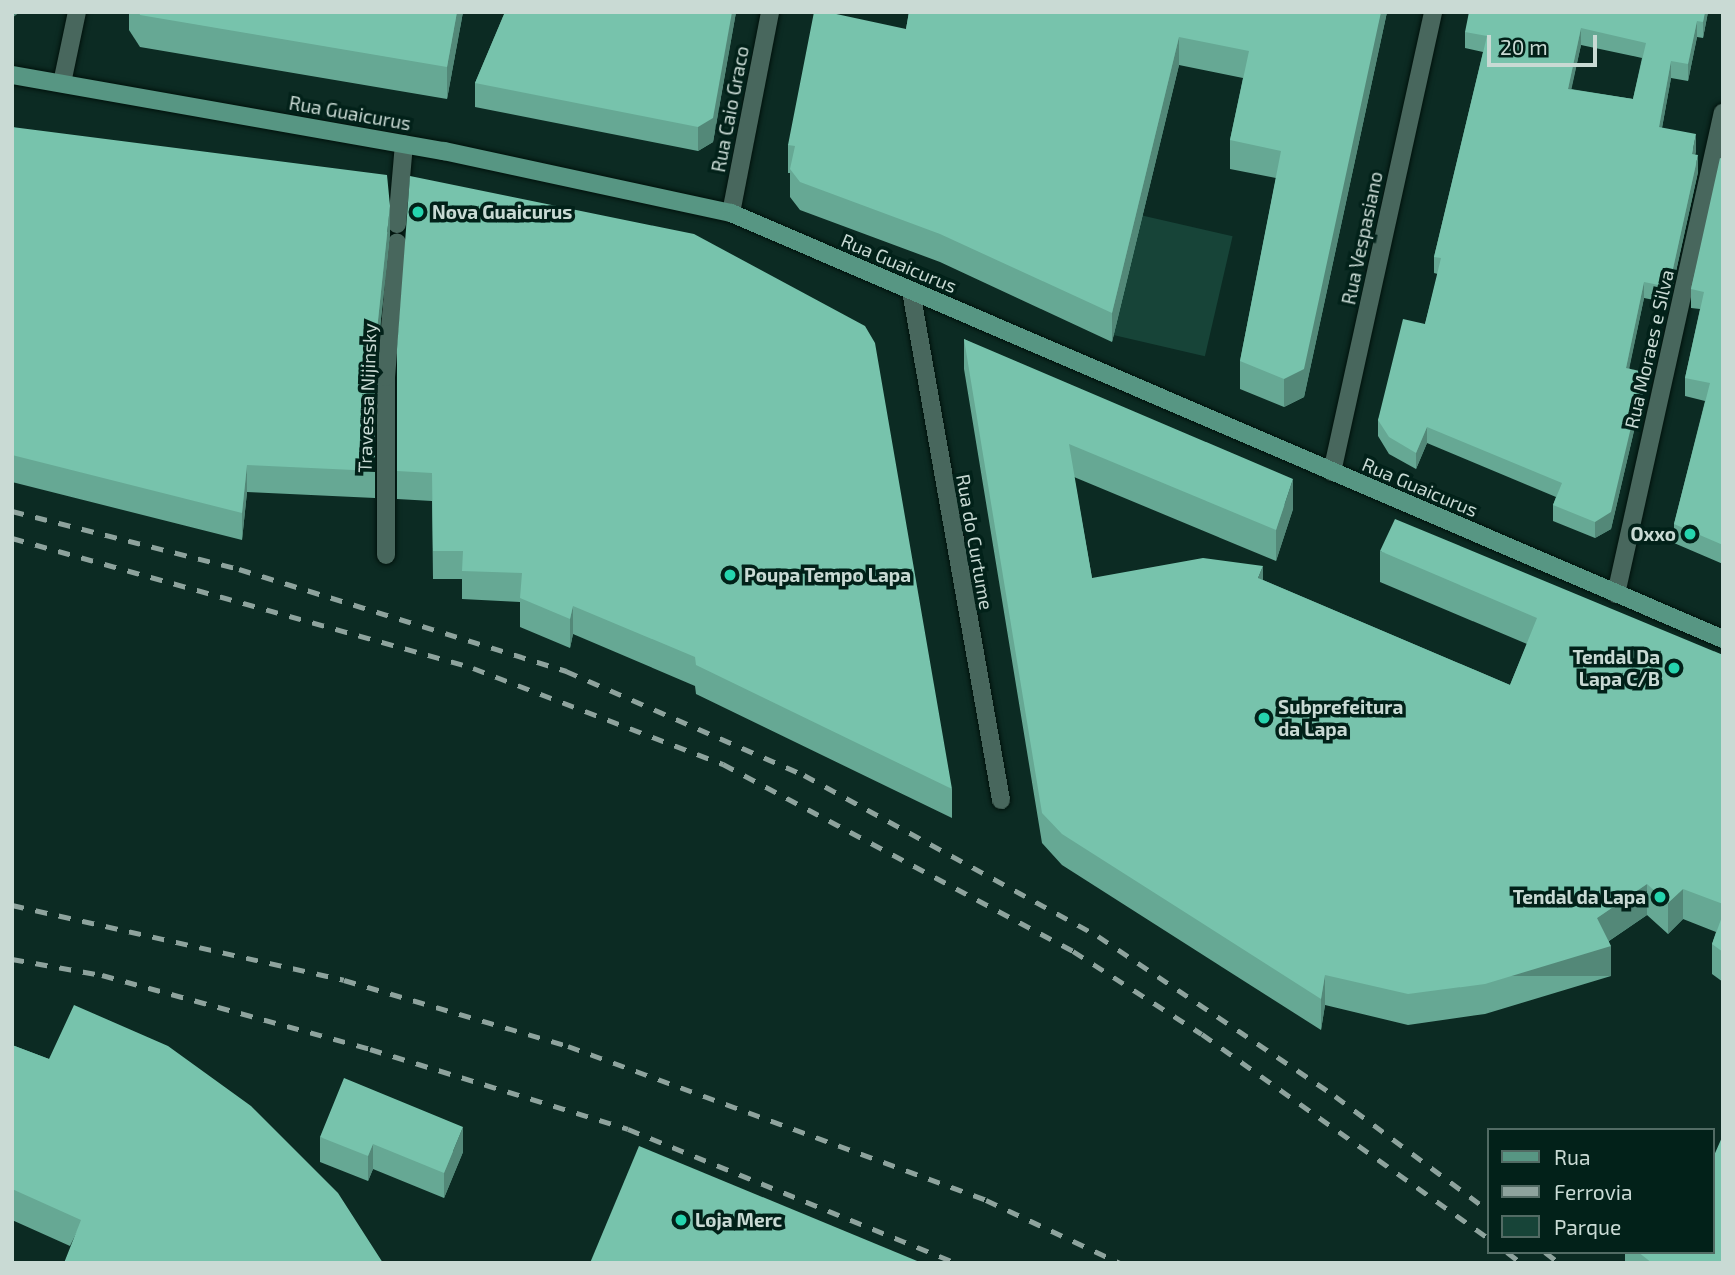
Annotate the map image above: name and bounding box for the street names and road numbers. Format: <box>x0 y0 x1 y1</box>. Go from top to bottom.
street label: Rua Caio Graco <box>707 44 753 174</box>
street label: Rua Guaicurus <box>287 91 413 135</box>
street label: Rua Vespasiano <box>1337 169 1387 307</box>
street label: Rua Guaicurus <box>838 228 960 298</box>
street label: Rua Moraes e Silva <box>1620 267 1678 431</box>
street label: Travessa Nijinsky <box>353 323 381 473</box>
street label: Rua Guaicurus <box>1359 452 1481 522</box>
street label: Rua do Curtume <box>952 472 998 612</box>

